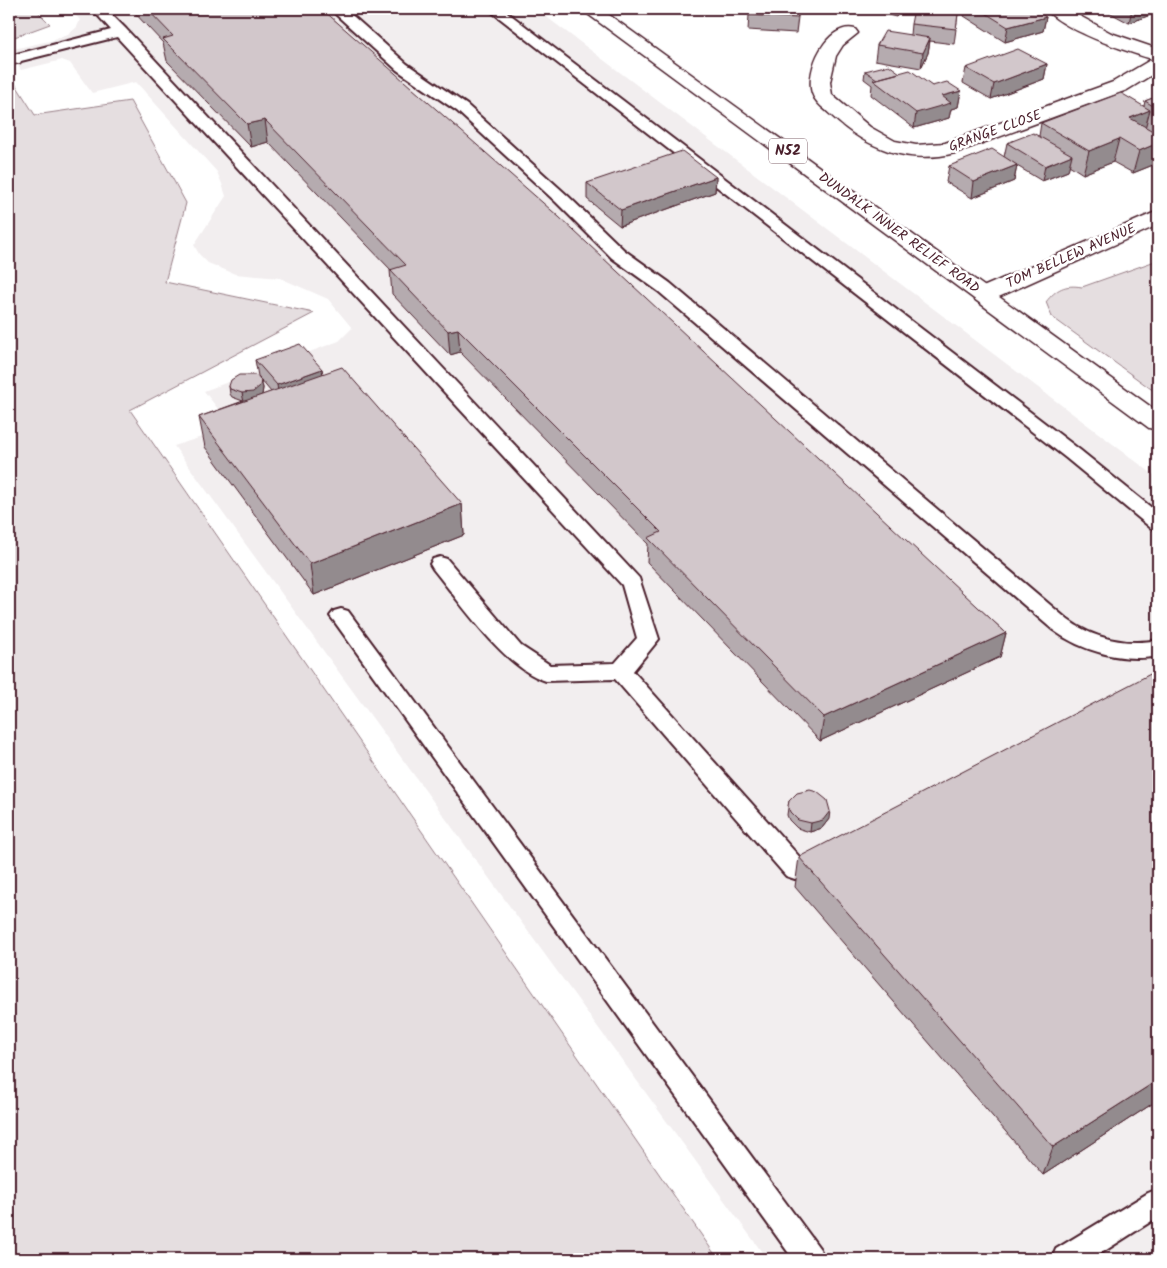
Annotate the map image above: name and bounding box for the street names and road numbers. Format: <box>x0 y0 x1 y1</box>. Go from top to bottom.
street label: GRANGE CLOSE <box>946 104 1045 158</box>
road number: N52 <box>769 138 807 164</box>
street label: DUNDALK INNER RELIEF ROAD <box>814 167 984 299</box>
street label: TOM BELLEW AVENUE <box>1003 217 1140 295</box>

